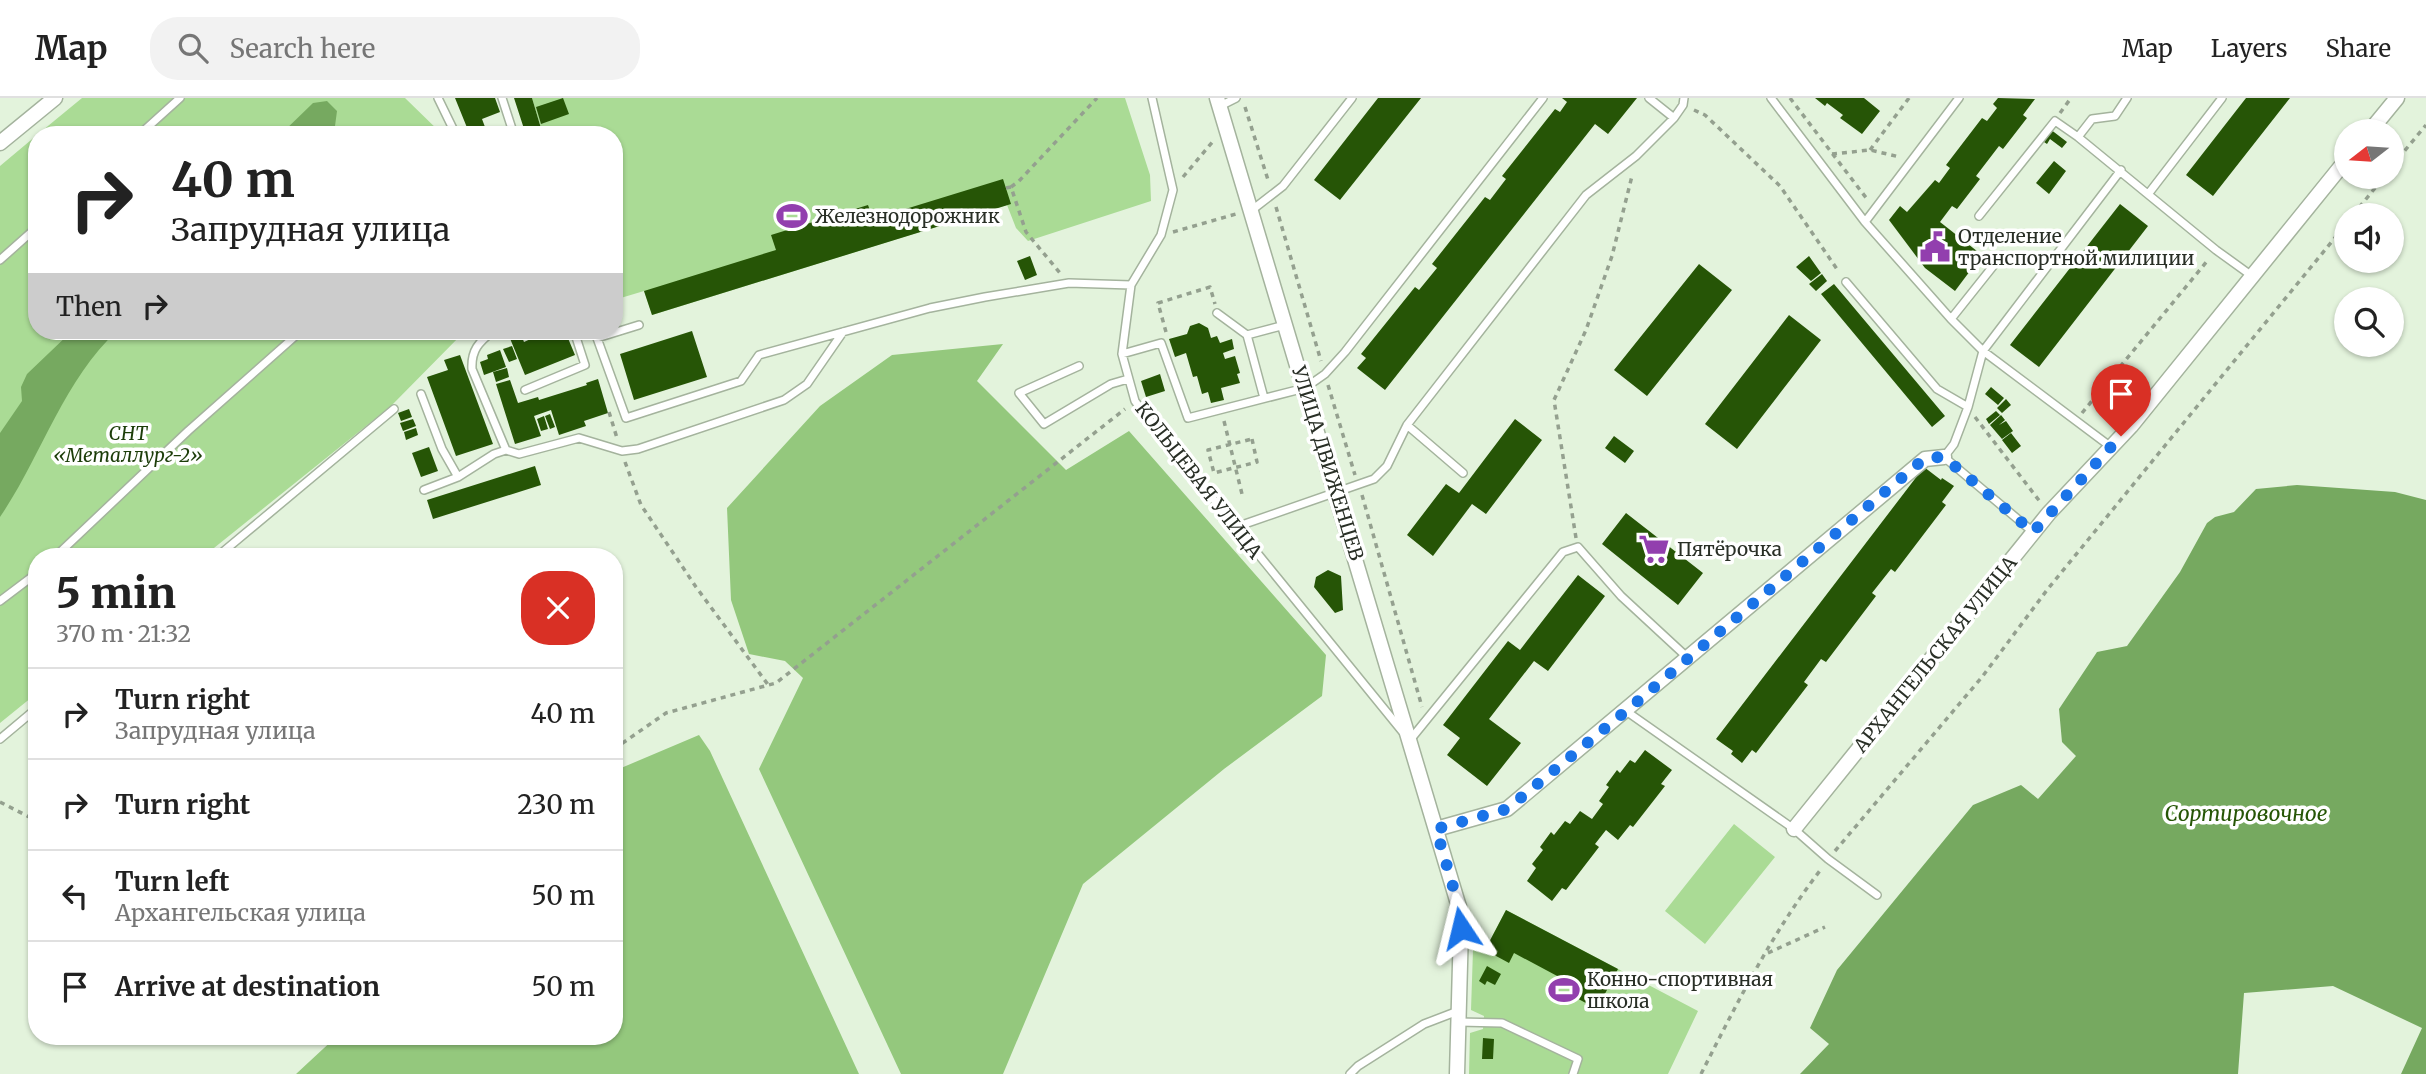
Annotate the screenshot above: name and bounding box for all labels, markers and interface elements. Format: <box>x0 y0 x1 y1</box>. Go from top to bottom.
search box <box>150 17 640 80</box>
text: Map <box>35 28 108 69</box>
icon: search <box>174 29 212 67</box>
text: Search here <box>230 32 375 65</box>
text: Map <box>2122 33 2173 64</box>
text: Layers <box>2211 33 2287 64</box>
text: Share <box>2325 33 2391 64</box>
north arrow <box>2334 119 2404 189</box>
map controls <box>2334 119 2404 357</box>
text: 40 m <box>171 149 295 210</box>
icon: right <box>56 154 147 245</box>
sports icon: Железнодорожник <box>775 199 809 233</box>
button: sound <box>2334 203 2404 273</box>
place label: Железнодорожник <box>815 204 1000 228</box>
text: Запрудная улица <box>171 210 450 250</box>
place label: Отделение транспортной милиции <box>1958 224 2194 270</box>
public building icon: Отделение транспортной милиции <box>1918 230 1952 264</box>
icon: right <box>136 287 174 325</box>
button: search <box>2334 287 2404 357</box>
text: Then <box>56 290 122 323</box>
street label: УЛИЦА ДВИЖЕНЦЕВ <box>1287 362 1369 563</box>
pin <box>2091 364 2151 436</box>
icon: arrive <box>2102 375 2140 413</box>
street label: КОЛЬЦЕВАЯ УЛИЦА <box>1130 397 1268 564</box>
park label: СНТ «Металлург-2» <box>53 421 203 467</box>
supermarket icon: Пятёрочка <box>1637 532 1671 566</box>
place label: Пятёрочка <box>1677 537 1782 561</box>
street label: АРХАНГЕЛЬСКАЯ УЛИЦА <box>1848 550 2022 758</box>
text: 5 min <box>56 567 176 619</box>
button: close <box>521 571 595 645</box>
text: 370 m · 21:32 <box>56 619 191 648</box>
text: Turn right <box>115 683 250 716</box>
icon: right <box>56 695 94 733</box>
text: 40 m <box>531 697 595 730</box>
text: Запрудная улица <box>115 716 316 745</box>
icon: right <box>56 786 94 824</box>
text: Turn right <box>115 788 250 821</box>
text: 230 m <box>517 788 595 821</box>
water label: Сортировочное <box>2165 800 2327 827</box>
text: Turn left <box>115 865 229 898</box>
icon: left <box>56 877 94 915</box>
text: 50 m <box>531 879 595 912</box>
position arrow <box>1424 891 1498 965</box>
text: Архангельская улица <box>115 898 366 927</box>
place label: Конно-спортивная школа <box>1587 967 1773 1013</box>
icon: arrive <box>56 968 94 1006</box>
text: Arrive at destination <box>115 970 380 1003</box>
text: 50 m <box>531 970 595 1003</box>
sports icon: Конно-спортивная школа <box>1547 973 1581 1007</box>

